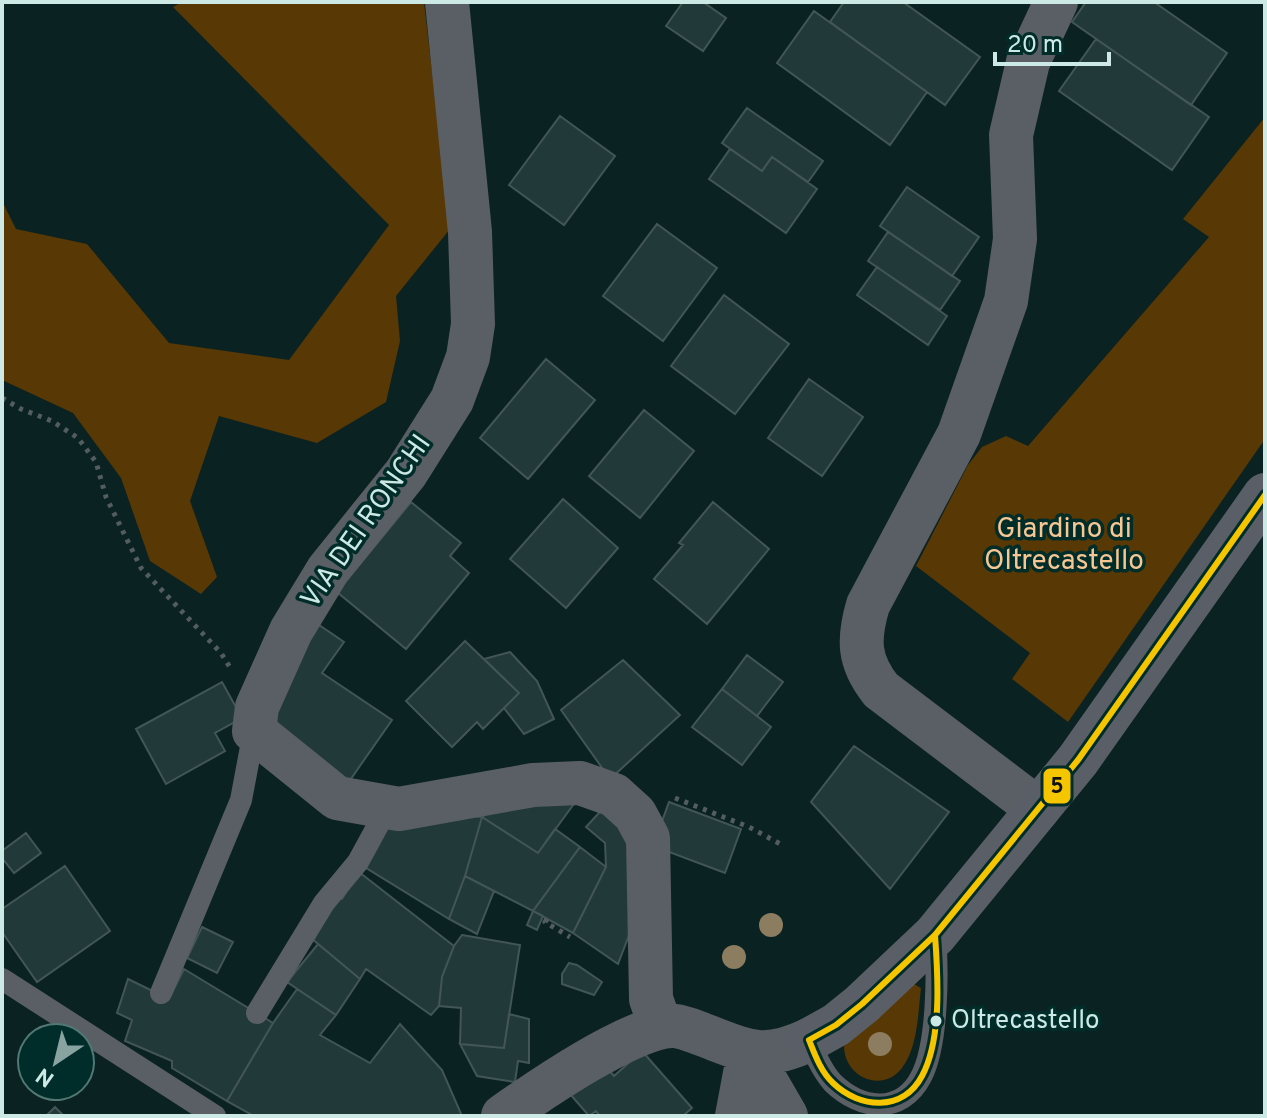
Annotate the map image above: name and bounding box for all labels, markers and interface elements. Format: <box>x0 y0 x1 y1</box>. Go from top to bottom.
scale bar <box>995 16 1109 66</box>
text: 20 m <box>1007 31 1063 61</box>
street label: VIA DEI RONCHI <box>294 428 440 616</box>
park label: Giardino di Oltrecastello <box>984 512 1144 580</box>
line badge: 5 <box>1042 767 1072 805</box>
text: 5 <box>1050 774 1064 801</box>
place label: Oltrecastello <box>951 1005 1100 1038</box>
marker: Oltrecastello <box>928 1013 944 1029</box>
north arrow <box>16 1022 96 1102</box>
text: N <box>32 1061 60 1092</box>

